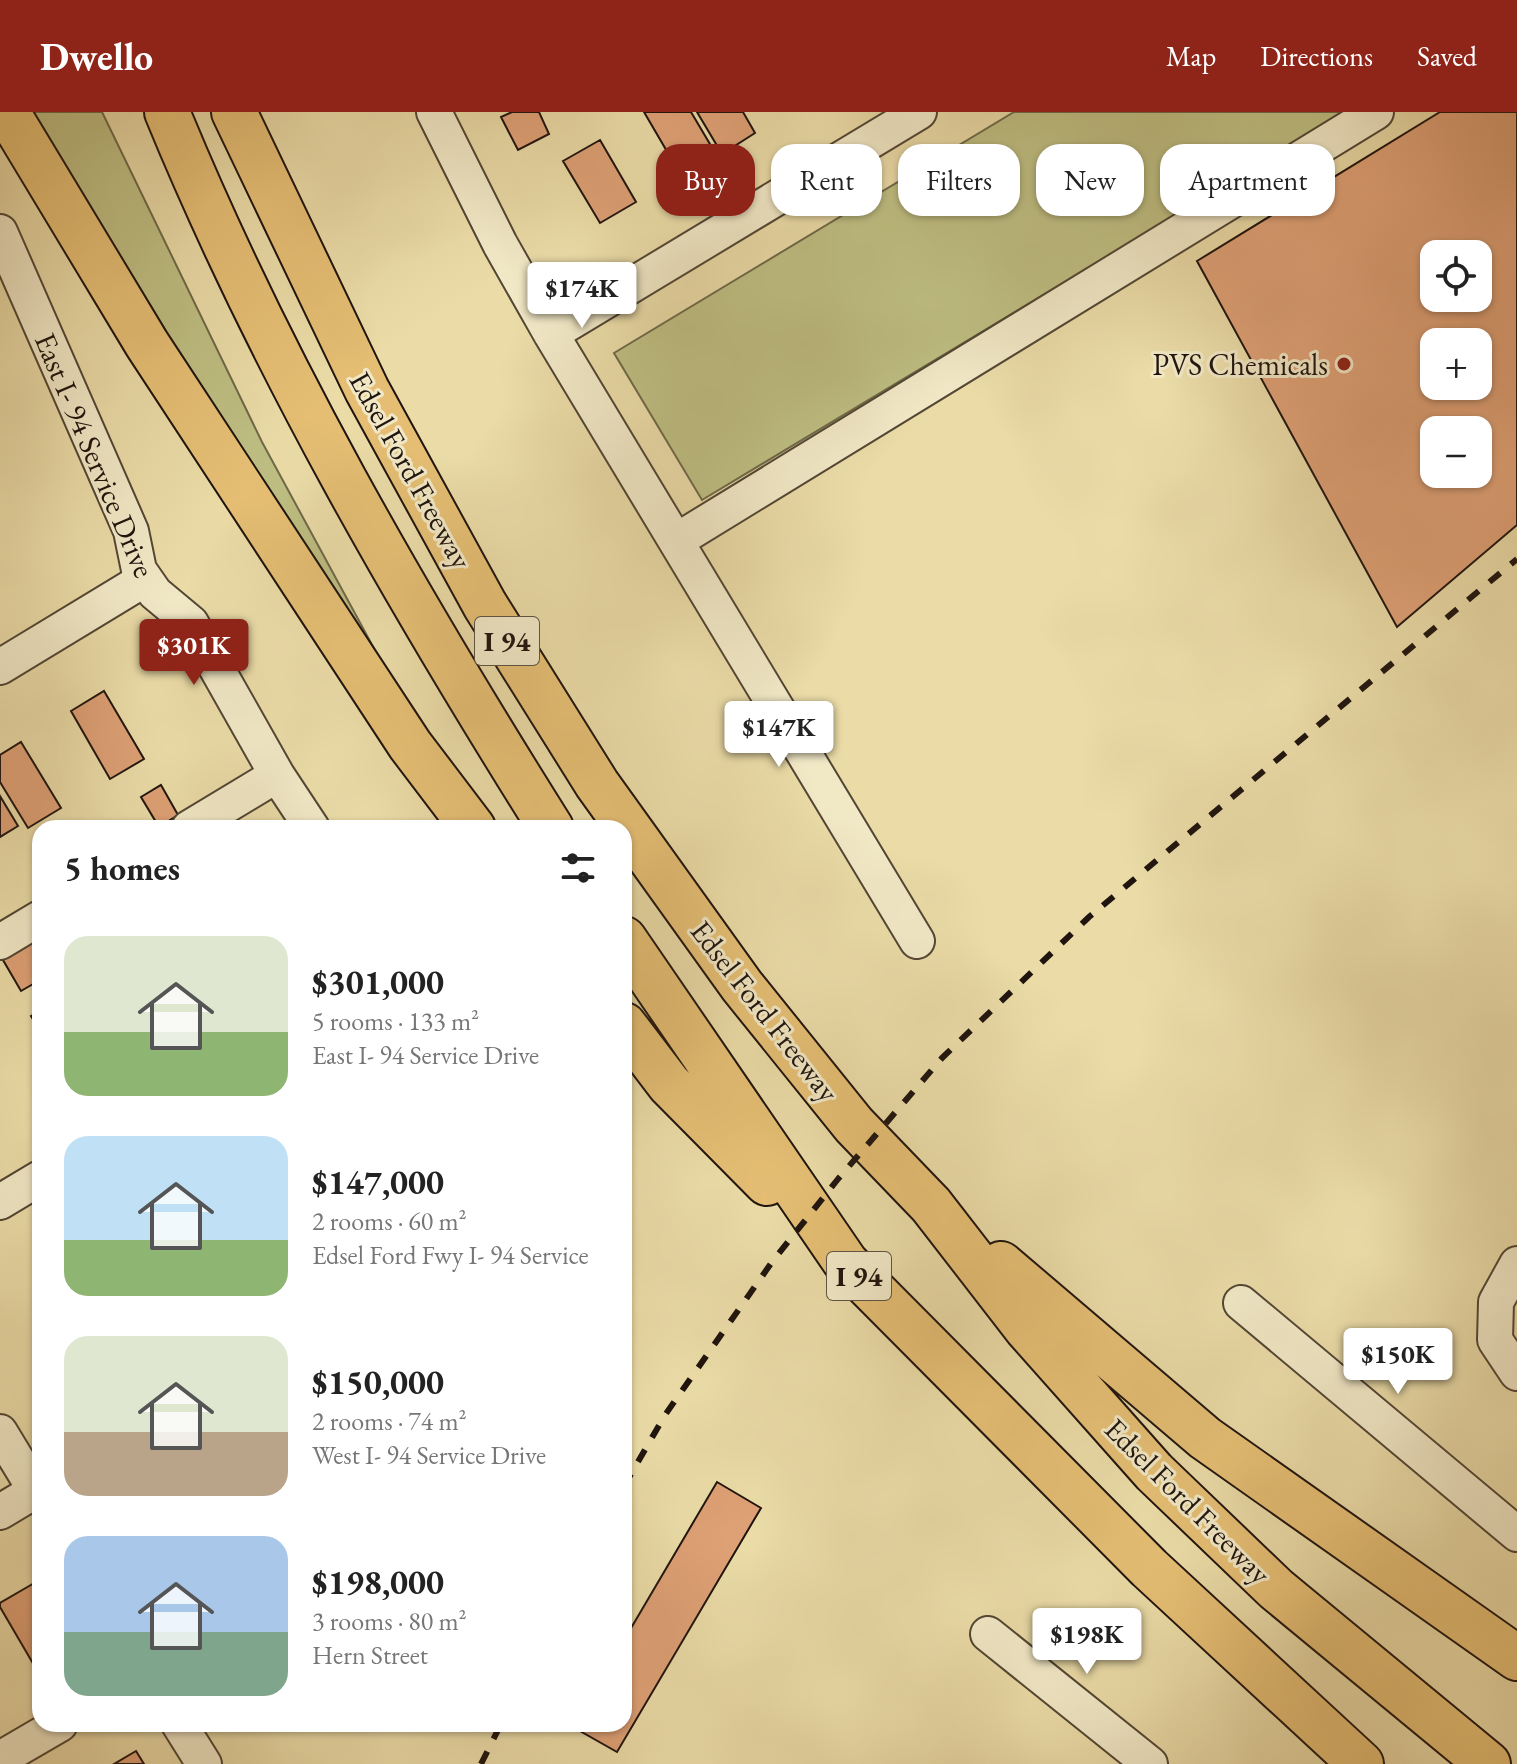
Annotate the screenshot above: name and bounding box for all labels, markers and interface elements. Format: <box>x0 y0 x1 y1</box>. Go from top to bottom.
text: Dwello <box>40 32 153 81</box>
text: Map <box>1166 38 1216 74</box>
text: Directions <box>1260 38 1373 74</box>
text: Saved <box>1417 38 1477 74</box>
chip: Buy <box>656 144 755 216</box>
chip: Rent <box>771 144 882 216</box>
chip: Filters <box>898 144 1020 216</box>
chip: New <box>1036 144 1144 216</box>
chip: Apartment <box>1160 144 1335 216</box>
map controls <box>1420 240 1492 488</box>
button: locate <box>1420 240 1492 312</box>
pin: $174K <box>526 262 638 330</box>
text: $174K <box>545 271 619 305</box>
street label: East I- 94 Service Drive <box>26 327 164 583</box>
button: + <box>1420 328 1492 400</box>
place label: PVS Chemicals <box>1152 345 1328 384</box>
marker: PVS Chemicals <box>1335 355 1353 373</box>
street label: Edsel Ford Freeway <box>341 364 482 576</box>
button: − <box>1420 416 1492 488</box>
road number: I 94 <box>475 617 539 665</box>
pin: $301K <box>138 619 250 687</box>
text: $301K <box>157 628 231 662</box>
pin: $147K <box>723 701 835 769</box>
text: $147K <box>742 710 816 744</box>
text: 5 homes <box>64 846 180 890</box>
icon: filters <box>556 846 600 890</box>
street label: Edsel Ford Freeway <box>682 912 849 1110</box>
text: $301,000 <box>312 960 444 1004</box>
icon: home <box>128 968 224 1064</box>
text: 5 rooms · 133 m² <box>312 1004 479 1038</box>
text: East I- 94 Service Drive <box>312 1038 539 1072</box>
text: $147,000 <box>312 1160 444 1204</box>
icon: home <box>128 1168 224 1264</box>
text: 2 rooms · 60 m² <box>312 1204 467 1238</box>
text: Edsel Ford Fwy I- 94 Service <box>312 1238 589 1272</box>
road number: I 94 <box>827 1252 891 1300</box>
pin: $150K <box>1342 1328 1454 1396</box>
text: $150K <box>1361 1337 1435 1371</box>
text: $150,000 <box>312 1360 444 1404</box>
icon: home <box>128 1368 224 1464</box>
text: 2 rooms · 74 m² <box>312 1404 467 1438</box>
street label: Edsel Ford Freeway <box>1096 1409 1280 1593</box>
text: West I- 94 Service Drive <box>312 1438 546 1472</box>
text: $198,000 <box>312 1560 444 1604</box>
icon: home <box>128 1568 224 1664</box>
text: 3 rooms · 80 m² <box>312 1604 467 1638</box>
pin: $198K <box>1031 1608 1143 1676</box>
text: $198K <box>1050 1617 1124 1651</box>
text: Hern Street <box>312 1638 428 1672</box>

